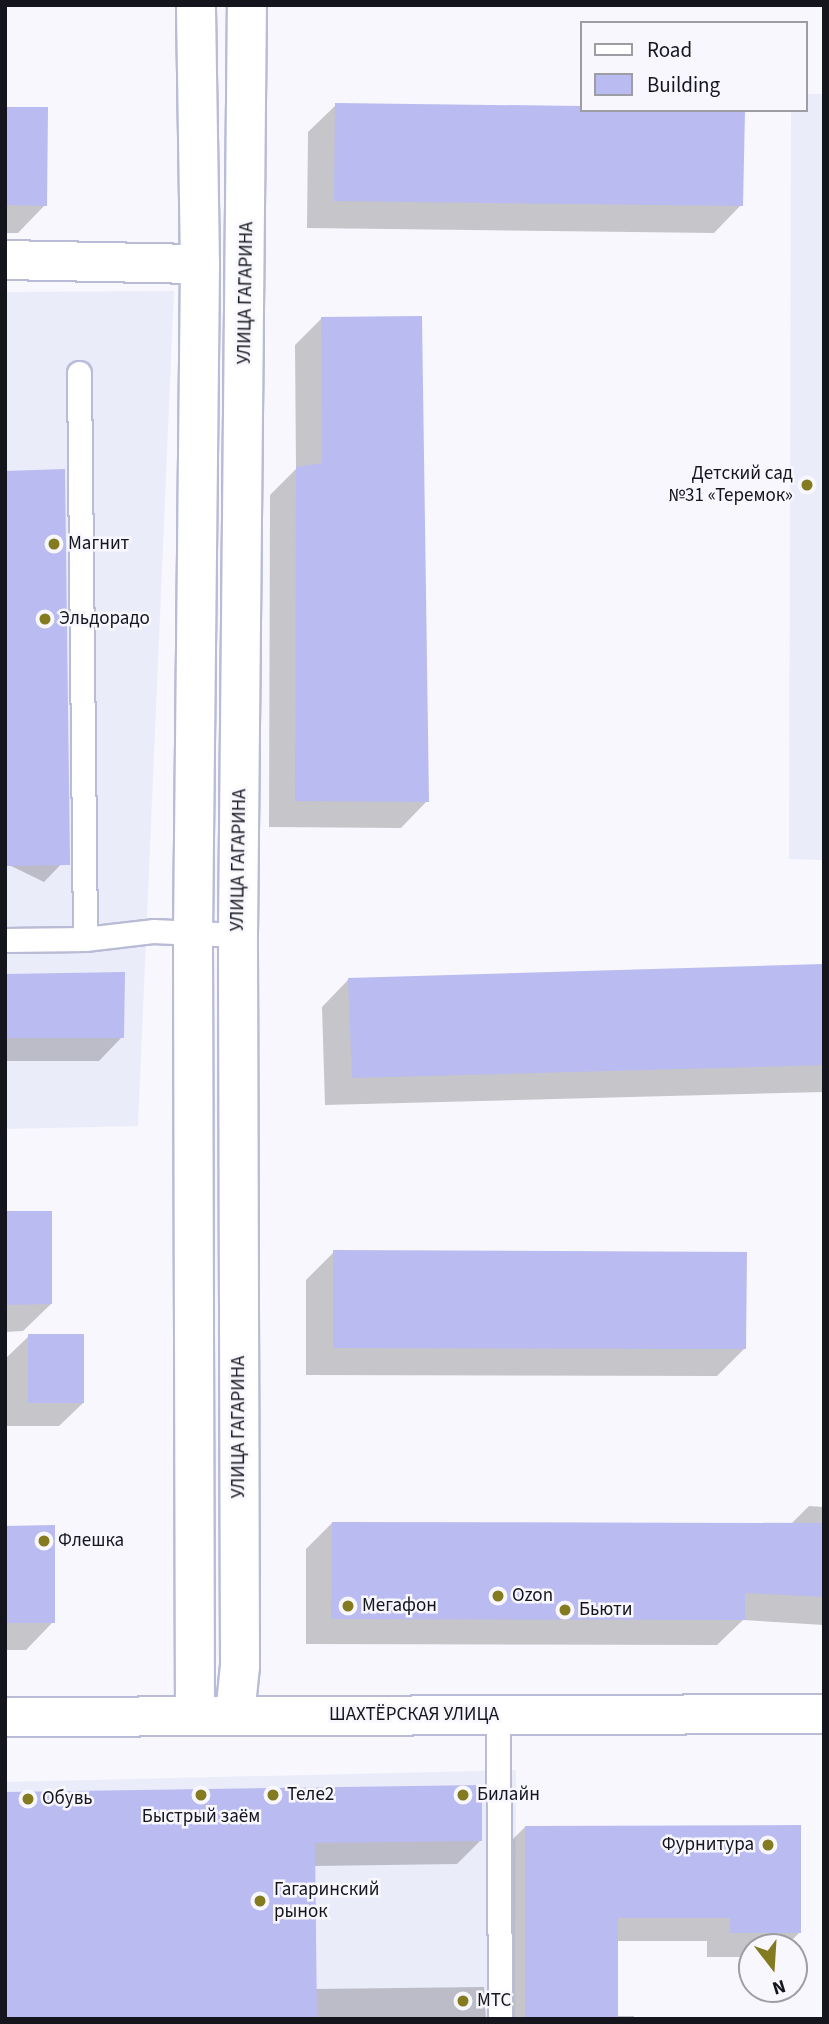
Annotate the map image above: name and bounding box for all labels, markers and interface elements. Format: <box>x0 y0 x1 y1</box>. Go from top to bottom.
legend <box>580 21 808 112</box>
text: Road <box>647 35 692 65</box>
text: Building <box>647 70 720 100</box>
street label: УЛИЦА ГАГАРИНА <box>233 221 259 365</box>
place label: Детский сад №31 «Теремок» <box>668 463 793 507</box>
marker: Детский сад №31 «Теремок» <box>799 477 815 493</box>
place label: Магнит <box>68 533 129 555</box>
marker: Магнит <box>46 536 62 552</box>
place label: Эльдорадо <box>59 608 150 630</box>
marker: Эльдорадо <box>37 611 53 627</box>
street label: УЛИЦА ГАГАРИНА <box>226 788 252 932</box>
street label: УЛИЦА ГАГАРИНА <box>228 1356 250 1498</box>
place label: Флешка <box>58 1530 124 1552</box>
marker: Флешка <box>36 1533 52 1549</box>
place label: Ozon <box>512 1585 553 1607</box>
marker: Ozon <box>490 1588 506 1604</box>
place label: Мегафон <box>362 1595 437 1617</box>
marker: Мегафон <box>340 1598 356 1614</box>
place label: Бьюти <box>579 1599 633 1621</box>
marker: Бьюти <box>557 1602 573 1618</box>
street label: ШАХТЁРСКАЯ УЛИЦА <box>329 1704 499 1726</box>
place label: Теле2 <box>287 1784 334 1806</box>
place label: Билайн <box>477 1784 540 1806</box>
marker: Быстрый заём <box>193 1787 209 1803</box>
marker: Теле2 <box>265 1787 281 1803</box>
marker: Билайн <box>455 1787 471 1803</box>
place label: Обувь <box>42 1788 93 1810</box>
marker: Обувь <box>20 1791 36 1807</box>
place label: Быстрый заём <box>142 1806 260 1828</box>
place label: Фурнитура <box>662 1834 754 1856</box>
marker: Фурнитура <box>760 1837 776 1853</box>
place label: Гагаринский рынок <box>274 1879 380 1923</box>
marker: Гагаринский рынок <box>252 1893 268 1909</box>
north arrow <box>738 1933 808 2003</box>
text: N <box>769 1972 789 2001</box>
place label: МТС <box>477 1990 511 2012</box>
marker: МТС <box>455 1993 471 2009</box>

